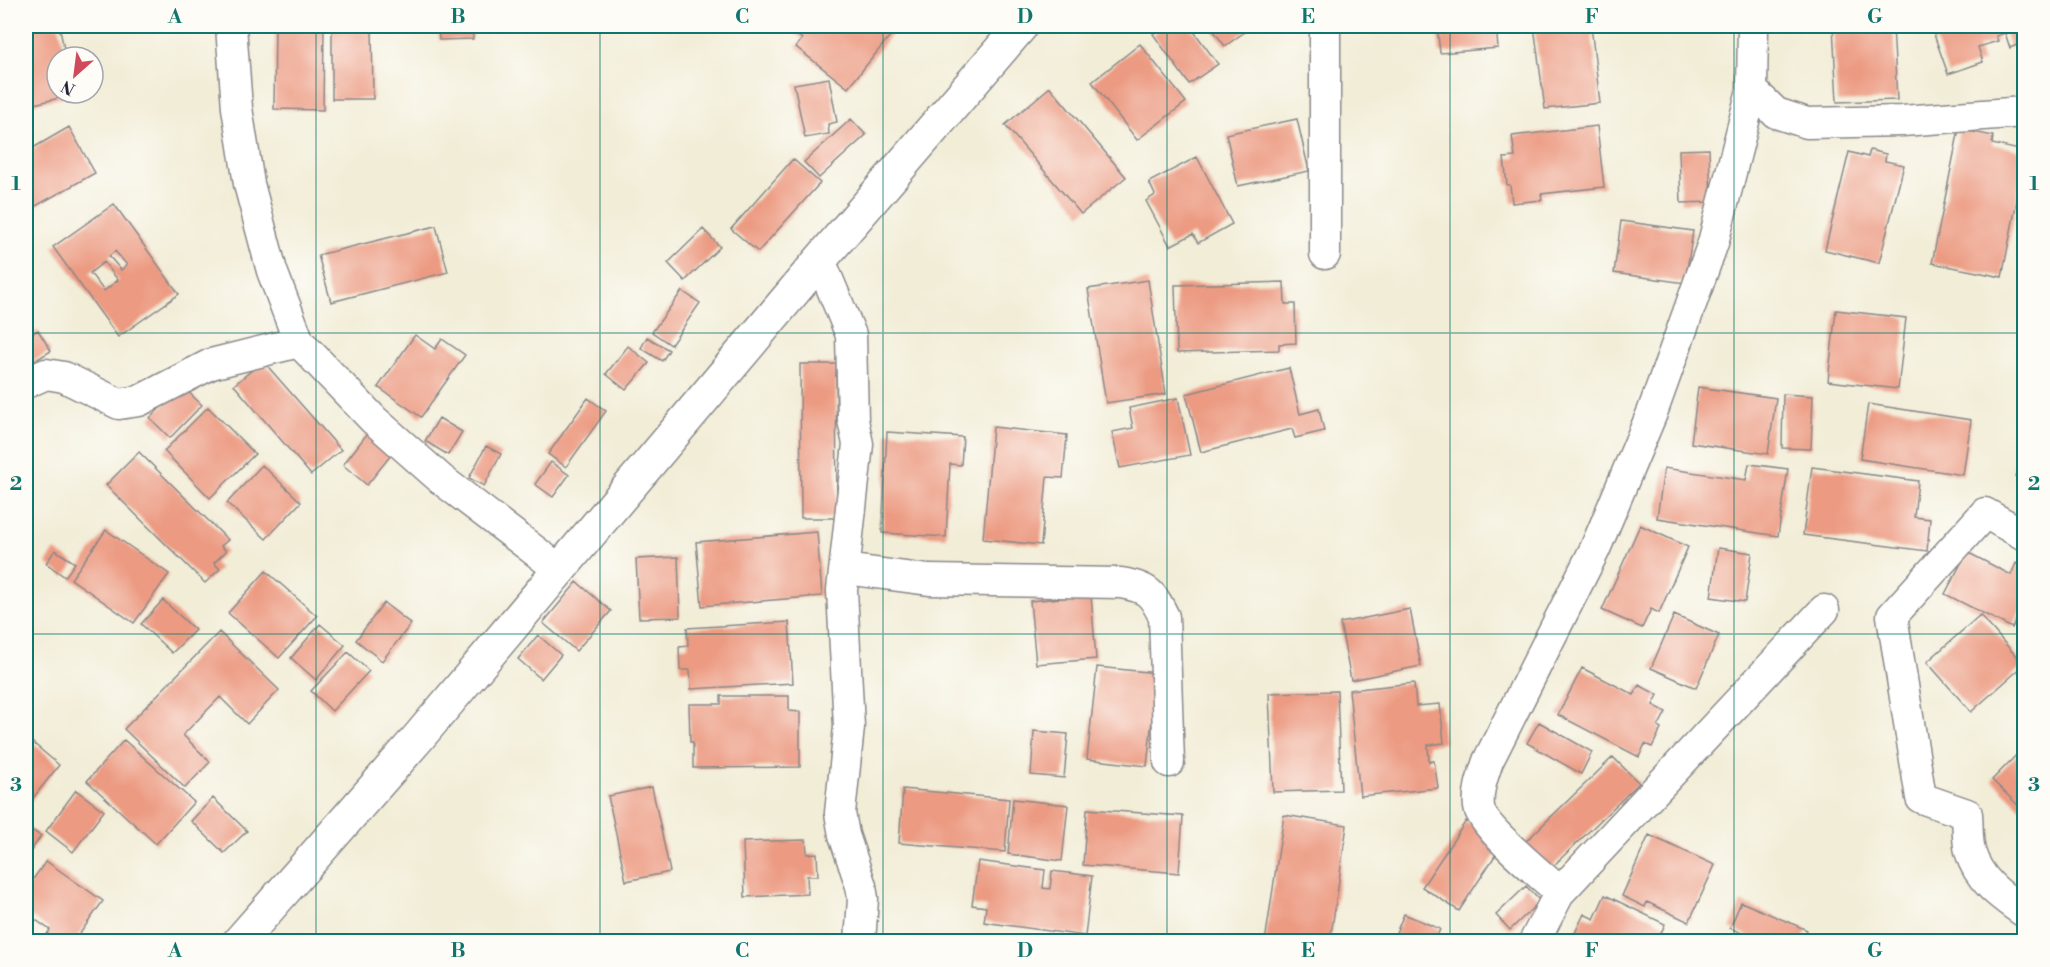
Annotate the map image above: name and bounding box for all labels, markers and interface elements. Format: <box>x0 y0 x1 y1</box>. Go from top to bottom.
text: A <box>167 5 183 30</box>
text: B <box>450 5 466 30</box>
text: C <box>735 5 749 30</box>
text: D <box>1017 5 1033 30</box>
text: E <box>1301 5 1315 30</box>
text: F <box>1585 5 1599 30</box>
text: G <box>1867 5 1883 30</box>
north arrow <box>45 45 105 105</box>
text: N <box>58 75 79 99</box>
text: 1 <box>11 172 21 197</box>
text: 1 <box>2029 172 2039 197</box>
text: 2 <box>10 472 22 497</box>
text: 2 <box>2028 472 2040 497</box>
text: 3 <box>10 773 22 798</box>
text: 3 <box>2028 773 2040 798</box>
text: A <box>167 939 183 964</box>
text: B <box>450 939 466 964</box>
text: C <box>735 939 749 964</box>
text: D <box>1017 939 1033 964</box>
text: E <box>1301 939 1315 964</box>
text: F <box>1585 939 1599 964</box>
text: G <box>1867 939 1883 964</box>

